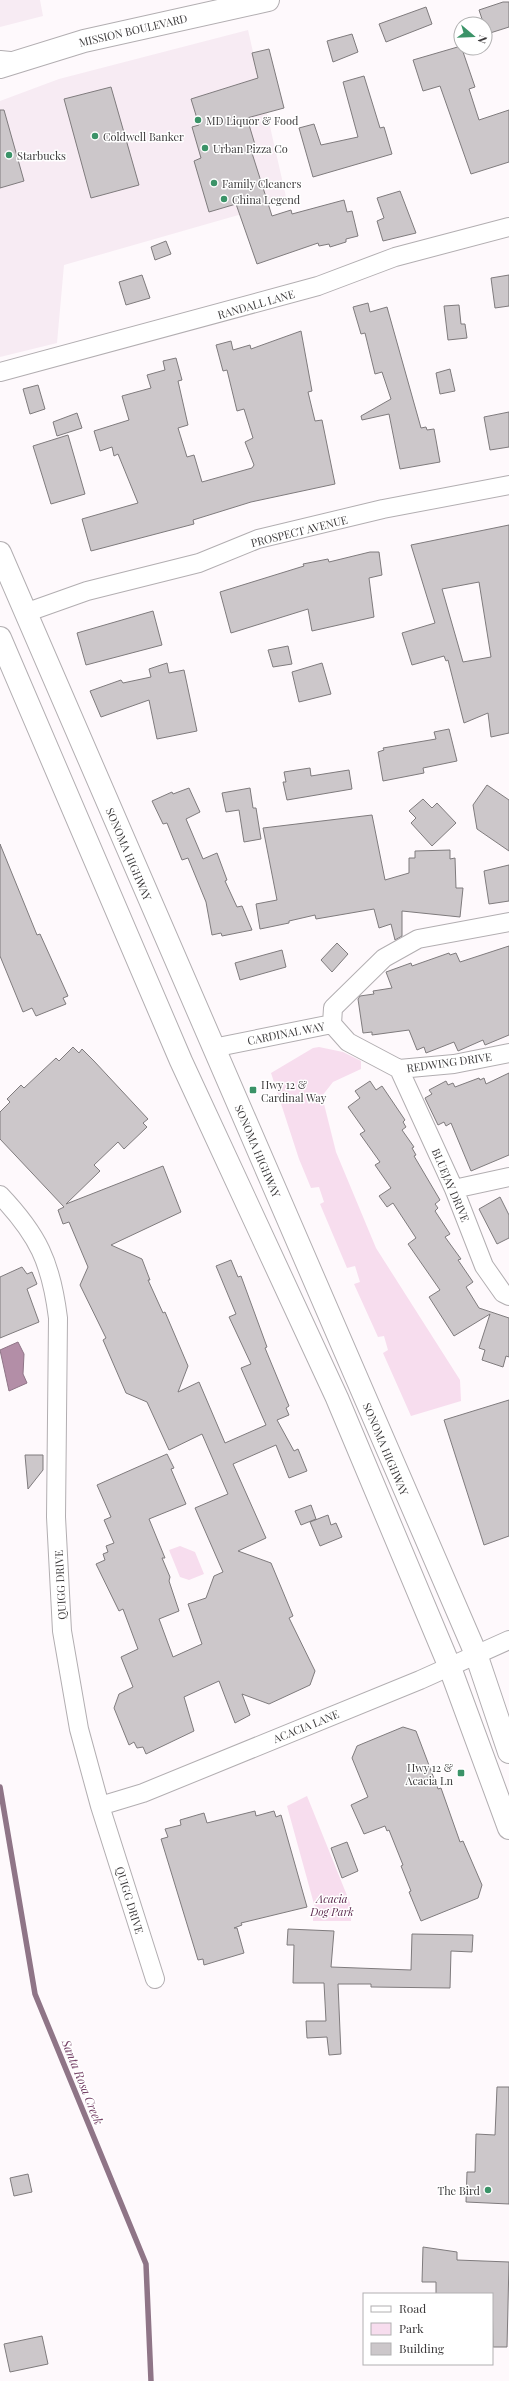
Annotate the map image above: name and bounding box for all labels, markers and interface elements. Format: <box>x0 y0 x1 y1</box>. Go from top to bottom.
street label: MISSION BOULEVARD <box>77 10 189 50</box>
north arrow <box>453 16 493 56</box>
text: N <box>475 33 491 46</box>
place label: MD Liquor & Food <box>206 113 299 128</box>
marker: MD Liquor & Food <box>193 115 203 125</box>
place label: Coldwell Banker <box>103 129 184 144</box>
marker: Coldwell Banker <box>90 131 100 141</box>
place label: Urban Pizza Co <box>213 141 288 156</box>
marker: Urban Pizza Co <box>200 143 210 153</box>
place label: Starbucks <box>17 148 66 163</box>
marker: Starbucks <box>4 150 14 160</box>
place label: Family Cleaners <box>222 176 301 191</box>
marker: Family Cleaners <box>209 178 219 188</box>
place label: China Legend <box>232 192 301 207</box>
marker: China Legend <box>219 194 229 204</box>
street label: RANDALL LANE <box>216 286 296 322</box>
street label: PROSPECT AVENUE <box>249 512 349 550</box>
street label: SONOMA HIGHWAY <box>103 805 155 903</box>
street label: CARDINAL WAY <box>246 1018 326 1048</box>
street label: REDWING DRIVE <box>405 1049 493 1075</box>
place label: Hwy 12 & Cardinal Way <box>261 1077 327 1105</box>
marker: Hwy 12 & Cardinal Way <box>248 1085 258 1095</box>
street label: SONOMA HIGHWAY <box>232 1102 284 1200</box>
street label: BLUEJAY DRIVE <box>429 1146 473 1224</box>
street label: SONOMA HIGHWAY <box>360 1400 412 1498</box>
street label: QUIGG DRIVE <box>51 1549 69 1620</box>
street label: ACACIA LANE <box>270 1706 341 1746</box>
place label: Hwy 12 & Acacia Ln <box>405 1760 453 1788</box>
marker: Hwy 12 & Acacia Ln <box>456 1768 466 1778</box>
street label: QUIGG DRIVE <box>113 1864 147 1936</box>
park label: Acacia Dog Park <box>309 1891 354 1919</box>
water label: Santa Rosa Creek <box>58 2036 107 2127</box>
place label: The Bird <box>437 2183 481 2198</box>
marker: The Bird <box>483 2185 493 2195</box>
legend <box>363 2293 493 2365</box>
text: Road <box>399 2300 426 2316</box>
text: Park <box>399 2320 424 2336</box>
text: Building <box>399 2340 445 2356</box>

